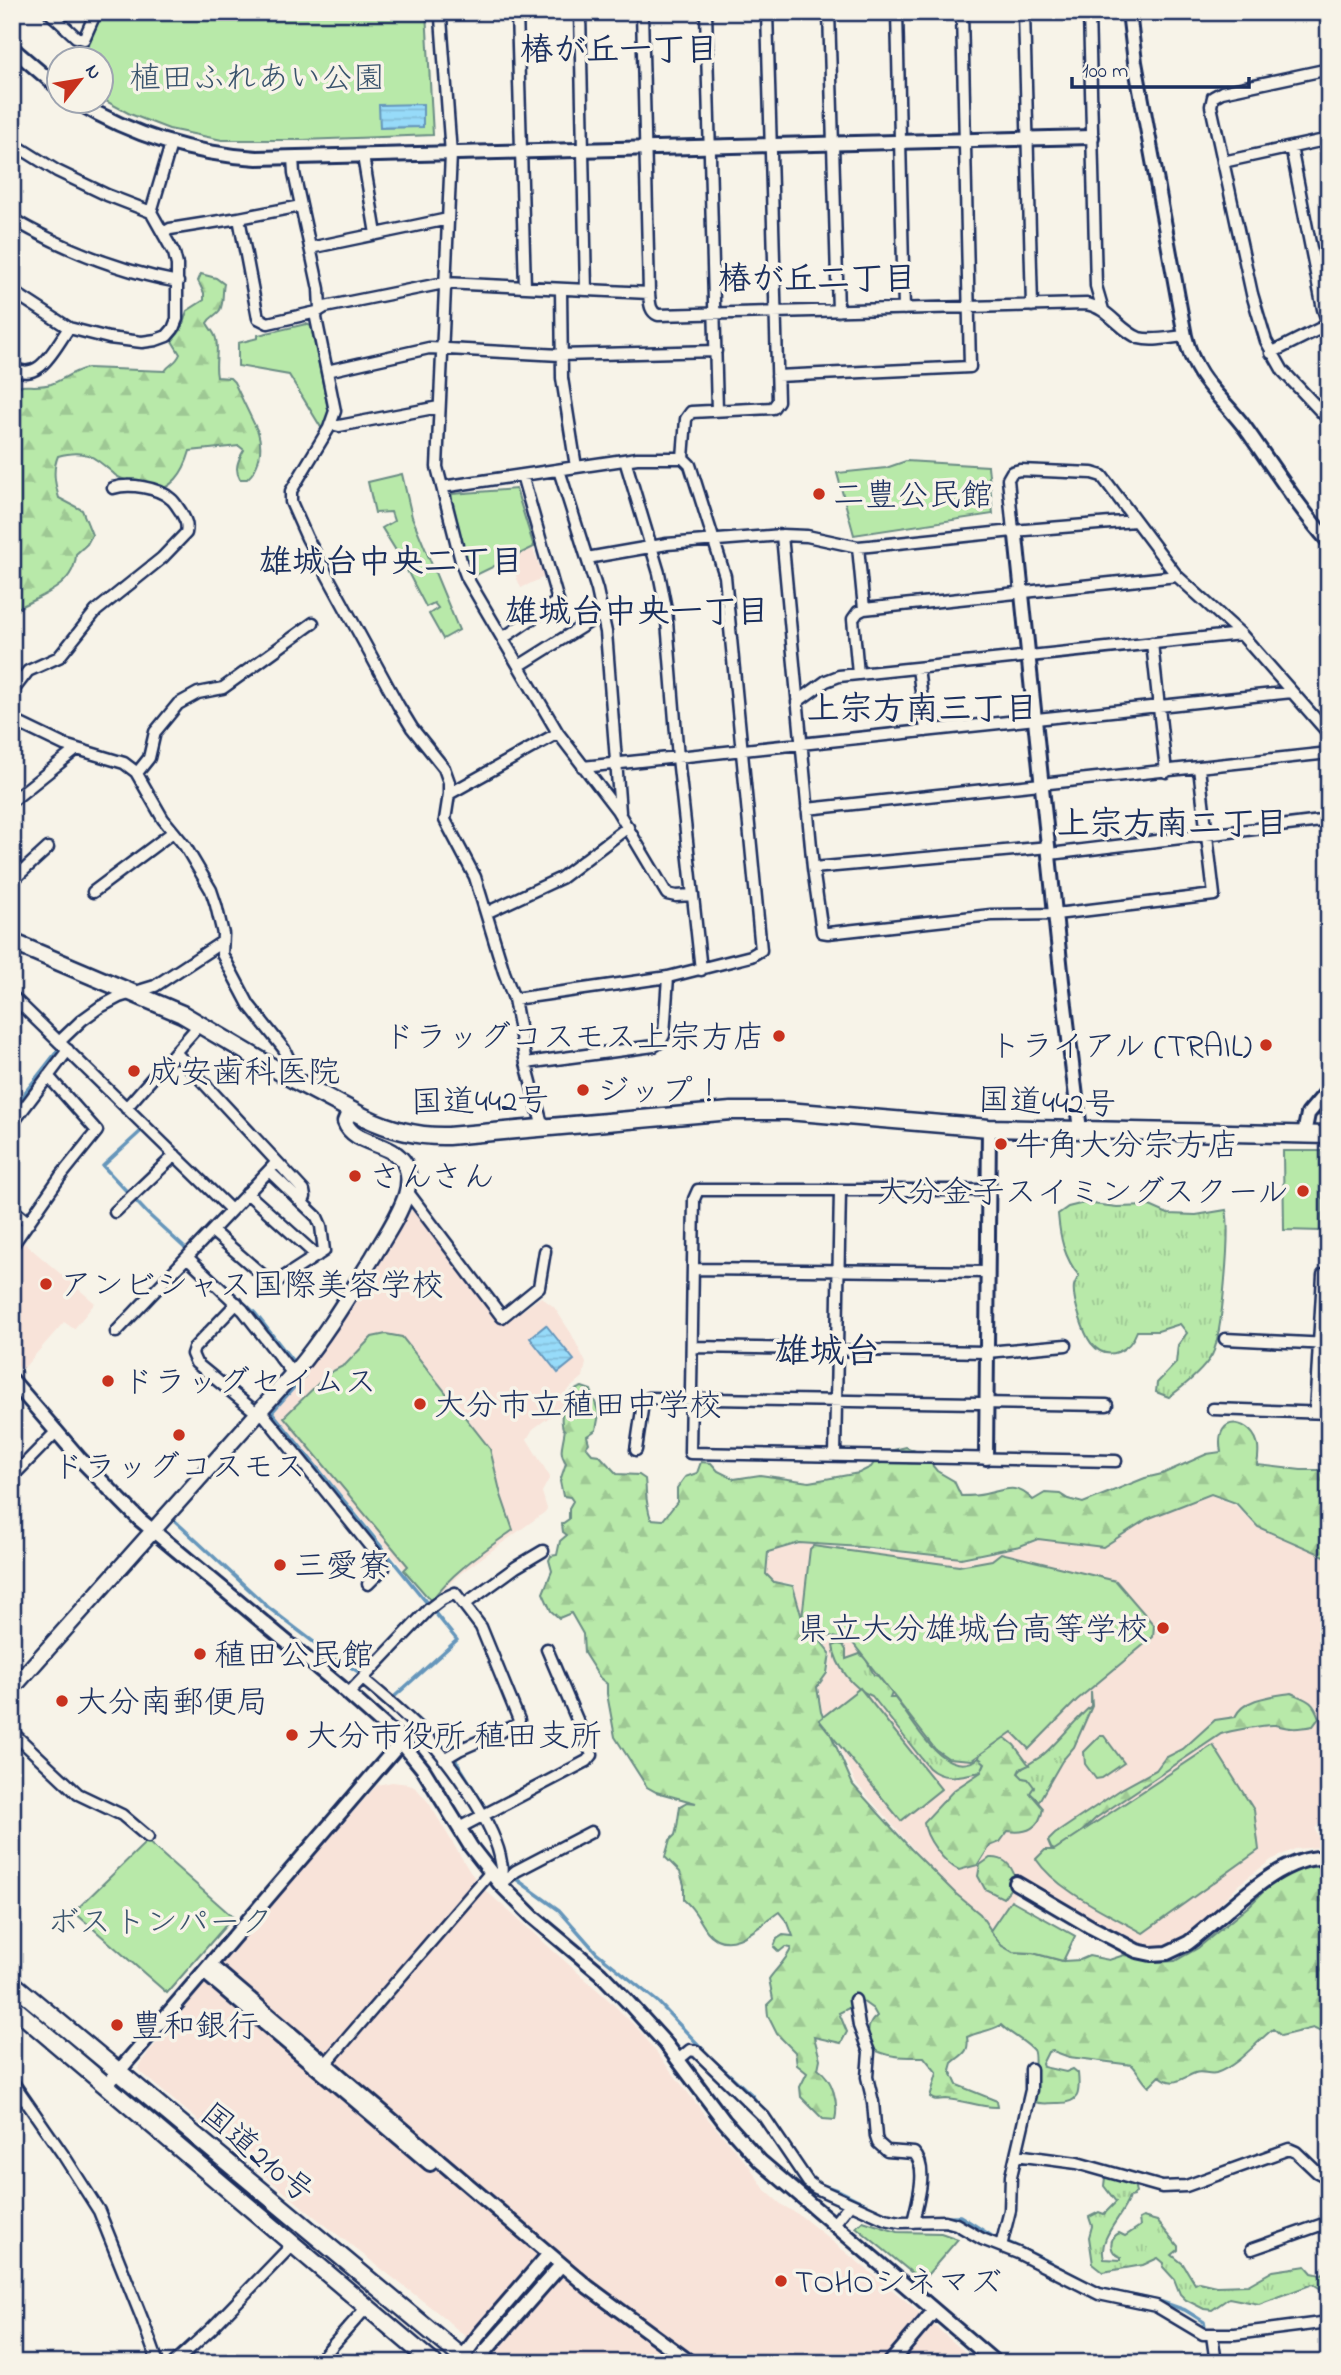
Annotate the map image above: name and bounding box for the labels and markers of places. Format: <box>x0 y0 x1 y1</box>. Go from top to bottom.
place label: 二豊公民館 <box>833 474 993 521</box>
marker: 二豊公民館 <box>811 486 827 502</box>
place label: ドラッグコスモス上宗方店 <box>383 1016 765 1063</box>
place label: トライアル (TRAIL) <box>989 1025 1252 1072</box>
marker: ドラッグコスモス上宗方店 <box>771 1028 787 1044</box>
marker: トライアル (TRAIL) <box>1258 1037 1274 1053</box>
place label: 成安歯科医院 <box>148 1051 340 1098</box>
marker: 成安歯科医院 <box>126 1063 142 1079</box>
place label: ジップ！ <box>597 1070 725 1117</box>
marker: ジップ！ <box>575 1082 591 1098</box>
place label: 牛角大分宗方店 <box>1015 1124 1239 1171</box>
marker: 牛角大分宗方店 <box>993 1136 1009 1152</box>
place label: さんさん <box>369 1156 495 1203</box>
marker: さんさん <box>347 1168 363 1184</box>
place label: 大分金子スイミングスクール <box>877 1171 1289 1218</box>
marker: 大分金子スイミングスクール <box>1295 1183 1311 1199</box>
place label: アンビシャス国際美容学校 <box>60 1264 444 1311</box>
marker: アンビシャス国際美容学校 <box>38 1276 54 1292</box>
place label: ドラッグセイムス <box>122 1361 377 1408</box>
marker: ドラッグセイムス <box>100 1373 116 1389</box>
place label: 大分市立稙田中学校 <box>434 1384 722 1431</box>
marker: 大分市立稙田中学校 <box>412 1396 428 1412</box>
marker: ドラッグコスモス <box>171 1427 187 1443</box>
place label: ドラッグコスモス <box>52 1446 306 1493</box>
place label: 三愛寮 <box>294 1545 390 1592</box>
marker: 三愛寮 <box>272 1557 288 1573</box>
place label: 県立大分雄城台高等学校 <box>797 1608 1149 1655</box>
marker: 県立大分雄城台高等学校 <box>1155 1620 1171 1636</box>
place label: 稙田公民館 <box>214 1634 374 1681</box>
marker: 稙田公民館 <box>192 1646 208 1662</box>
place label: 大分南郵便局 <box>76 1681 268 1728</box>
marker: 大分南郵便局 <box>54 1693 70 1709</box>
place label: 大分市役所 稙田支所 <box>306 1715 602 1762</box>
marker: 大分市役所 稙田支所 <box>284 1727 300 1743</box>
place label: 豊和銀行 <box>131 2005 259 2052</box>
marker: 豊和銀行 <box>109 2017 125 2033</box>
place label: TOHOシネマズ <box>795 2261 1002 2308</box>
marker: TOHOシネマズ <box>773 2273 789 2289</box>

